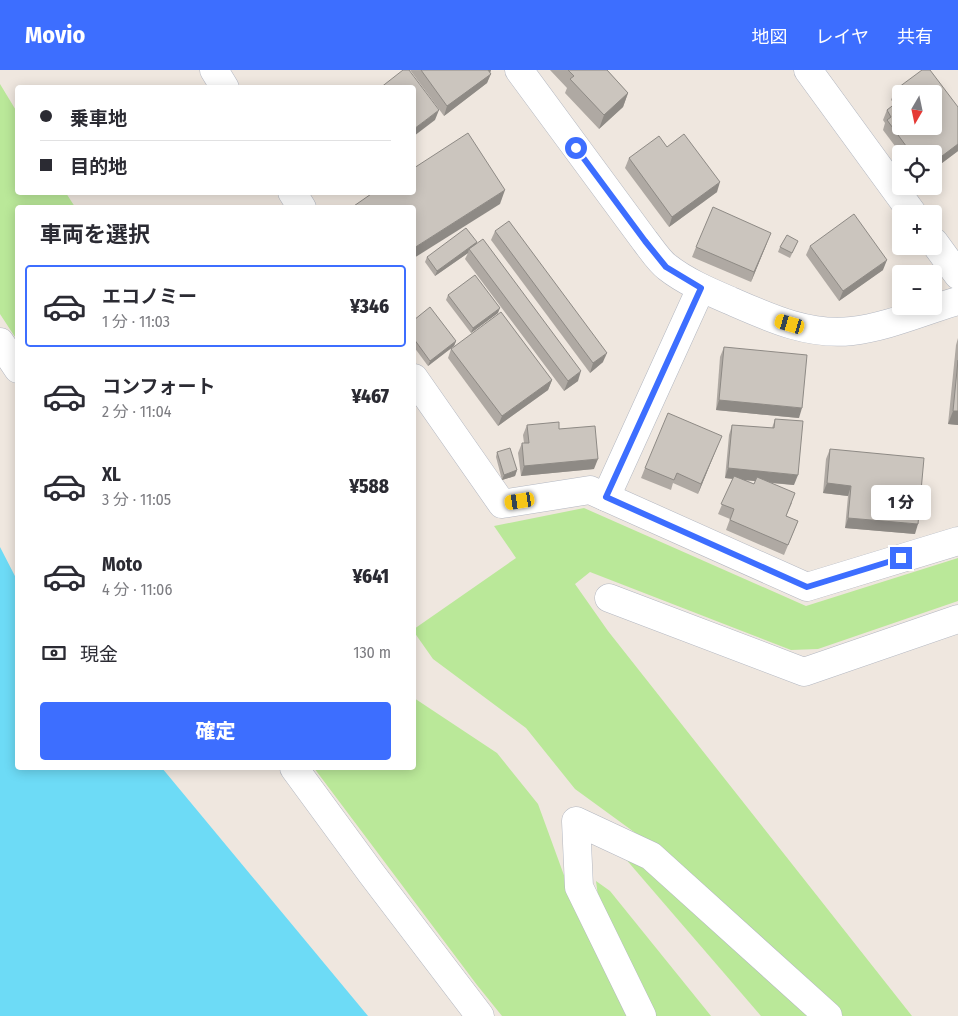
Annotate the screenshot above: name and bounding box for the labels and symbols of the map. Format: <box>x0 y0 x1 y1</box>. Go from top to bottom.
north arrow <box>892 85 942 135</box>
route start <box>565 137 587 159</box>
car <box>773 313 806 335</box>
callout: 1 分 <box>871 486 931 520</box>
car <box>504 491 535 511</box>
route end <box>890 547 912 569</box>

